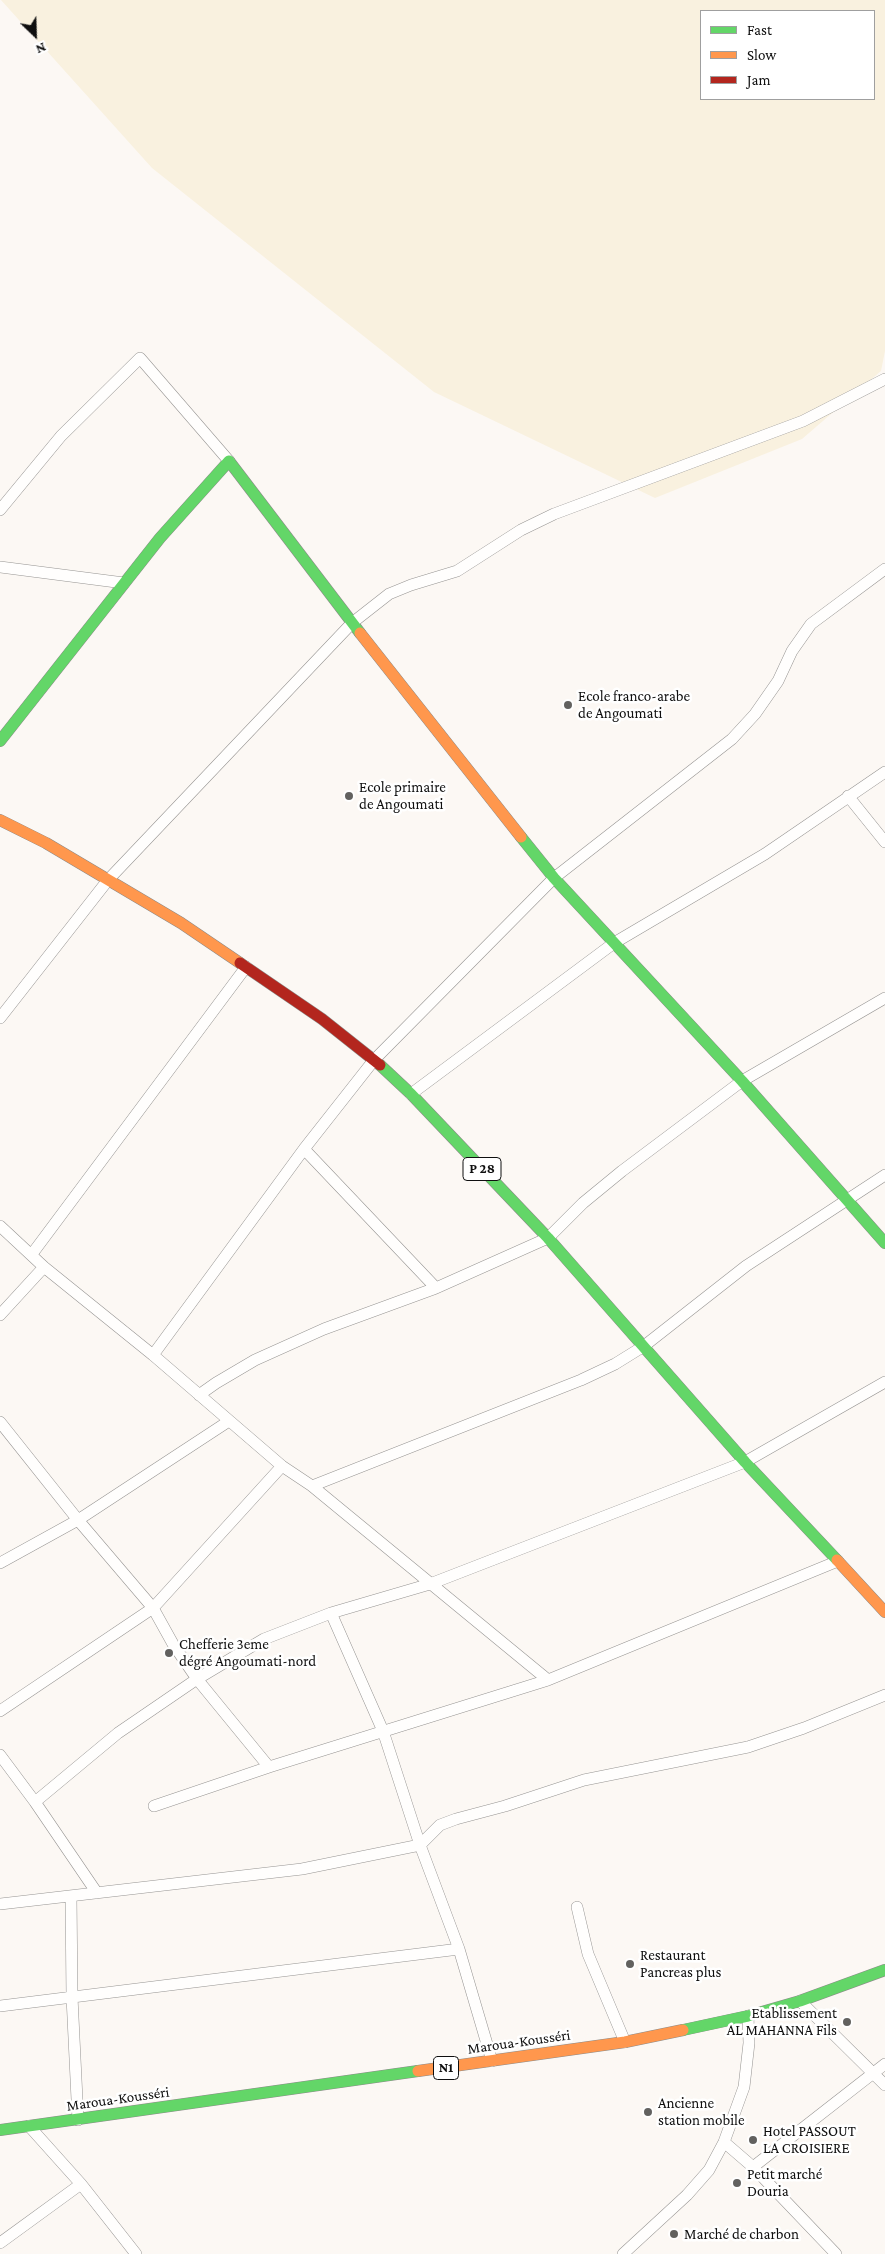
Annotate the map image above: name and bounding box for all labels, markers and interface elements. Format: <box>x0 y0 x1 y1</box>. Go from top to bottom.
north arrow <box>10 10 60 60</box>
legend <box>700 10 875 100</box>
text: Fast <box>747 22 772 38</box>
text: N <box>33 39 49 58</box>
text: Slow <box>747 47 776 63</box>
text: Jam <box>747 72 770 88</box>
place label: Ecole franco-arabe de Angoumati <box>578 687 690 722</box>
marker: Ecole franco-arabe de Angoumati <box>562 699 574 711</box>
place label: Ecole primaire de Angoumati <box>359 778 446 813</box>
marker: Ecole primaire de Angoumati <box>343 790 355 802</box>
road number: P 28 <box>463 1158 501 1180</box>
place label: Chefferie 3eme dégré Angoumati-nord <box>179 1635 316 1670</box>
marker: Chefferie 3eme dégré Angoumati-nord <box>163 1647 175 1659</box>
place label: Restaurant Pancreas plus <box>640 1946 721 1981</box>
marker: Restaurant Pancreas plus <box>624 1958 636 1970</box>
place label: Etablissement AL MAHANNA Fils <box>727 2004 837 2039</box>
marker: Etablissement AL MAHANNA Fils <box>841 2016 853 2028</box>
street label: Maroua-Kousséri <box>466 2026 572 2058</box>
road number: N1 <box>434 2056 458 2080</box>
street label: Maroua-Kousséri <box>65 2083 171 2115</box>
place label: Ancienne station mobile <box>658 2094 745 2129</box>
marker: Ancienne station mobile <box>642 2106 654 2118</box>
place label: Hotel PASSOUT LA CROISIERE <box>763 2122 856 2157</box>
marker: Hotel PASSOUT LA CROISIERE <box>747 2134 759 2146</box>
place label: Petit marché Douria <box>747 2165 822 2200</box>
marker: Petit marché Douria <box>731 2177 743 2189</box>
place label: Marché de charbon <box>684 2225 799 2243</box>
marker: Marché de charbon <box>668 2228 680 2240</box>

